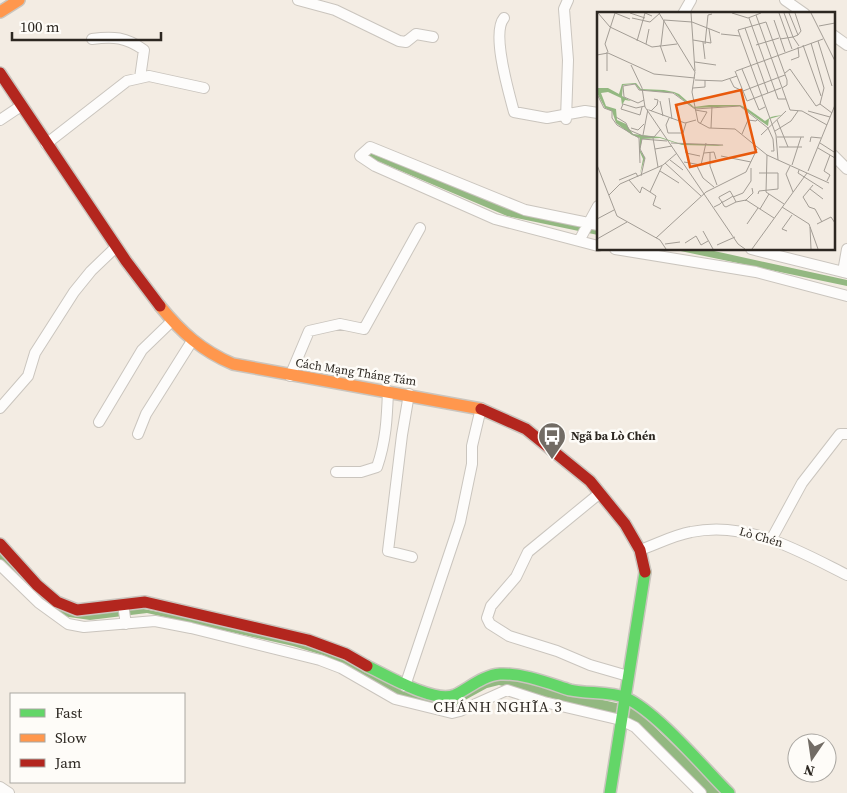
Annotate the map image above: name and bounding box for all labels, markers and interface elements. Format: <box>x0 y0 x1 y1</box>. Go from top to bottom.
scale bar <box>12 10 161 42</box>
inset map <box>597 12 834 250</box>
text: 100 m <box>20 16 60 37</box>
street label: Cách Mạng Tháng Tám <box>294 355 418 389</box>
bus stop icon: Ngã ba Lò Chén <box>537 421 567 460</box>
place label: Ngã ba Lò Chén <box>571 428 656 444</box>
street label: Lò Chén <box>737 523 785 551</box>
legend <box>10 693 185 783</box>
district label: CHÁNH NGHĨA 3 <box>433 696 563 717</box>
text: Fast <box>55 702 82 723</box>
text: Slow <box>55 727 87 748</box>
north arrow <box>787 733 837 783</box>
text: Jam <box>54 752 82 773</box>
text: N <box>802 760 816 782</box>

